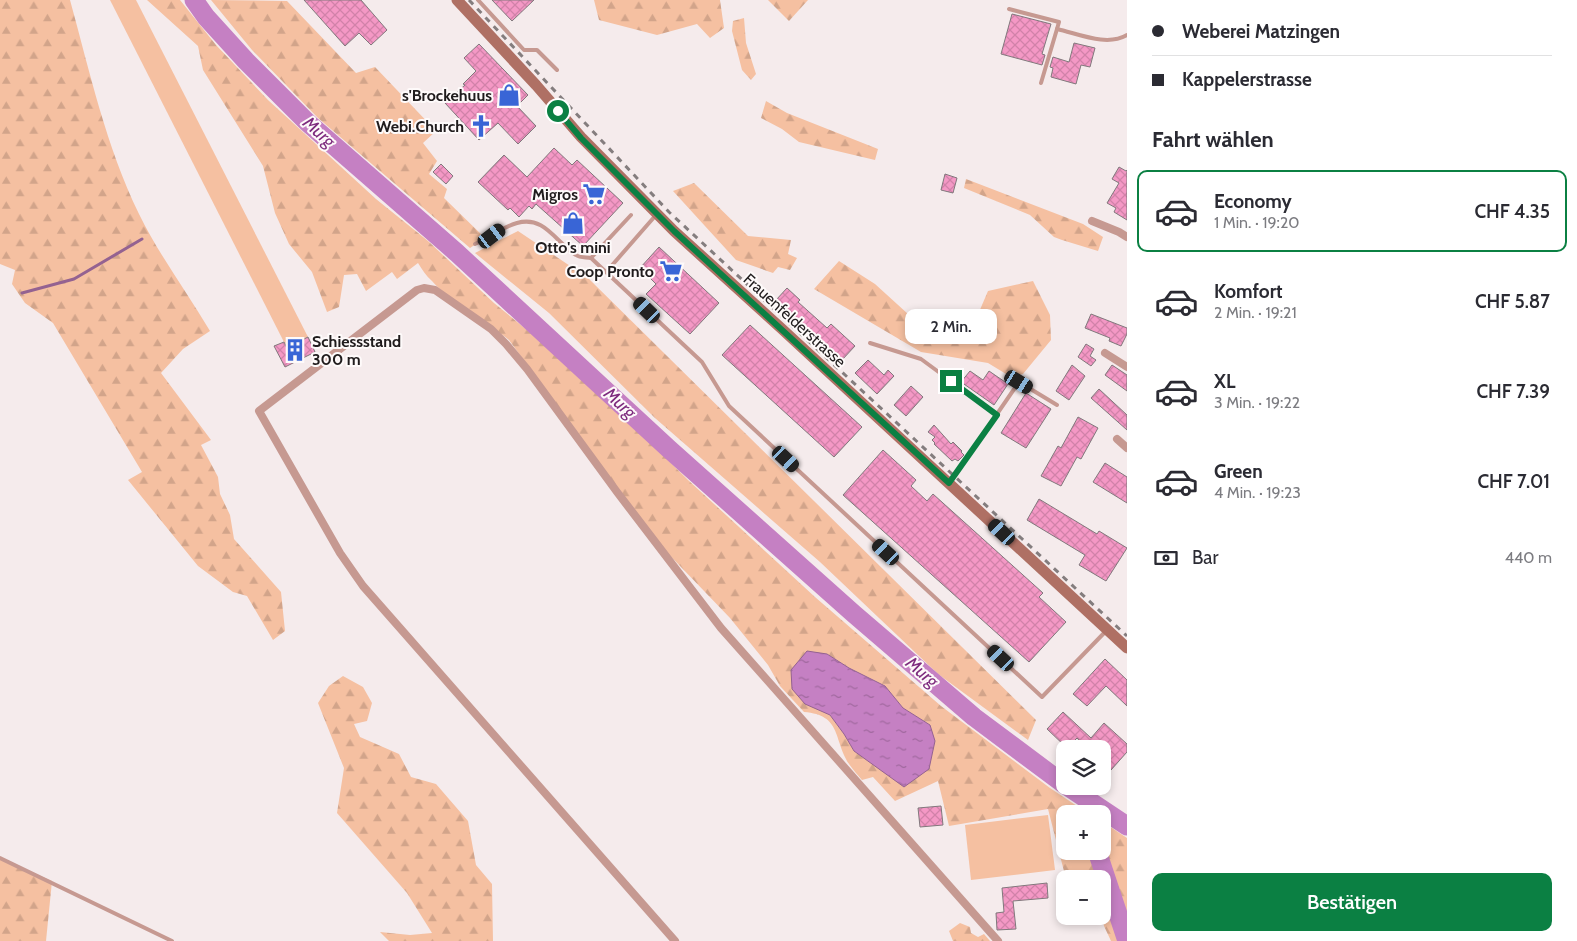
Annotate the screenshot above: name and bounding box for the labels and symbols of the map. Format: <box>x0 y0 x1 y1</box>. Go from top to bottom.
shop icon: s'Brockehuus <box>496 82 522 108</box>
place label: s'Brockehuus <box>402 86 492 105</box>
route start <box>547 100 569 122</box>
water label: Murg <box>298 111 340 153</box>
church icon: Webi.Church <box>468 113 494 139</box>
place label: Webi.Church <box>376 117 464 136</box>
supermarket icon: Migros <box>581 181 607 207</box>
place label: Migros <box>532 185 578 204</box>
shop icon: Otto's mini <box>560 210 586 236</box>
car <box>475 221 508 251</box>
place label: Otto's mini <box>535 238 611 257</box>
supermarket icon: Coop Pronto <box>658 258 684 284</box>
place label: Coop Pronto <box>566 262 654 281</box>
street label: Frauenfelderstrasse <box>740 269 850 371</box>
car <box>630 294 663 326</box>
callout: 2 Min. <box>905 308 997 344</box>
place label: Schiessstand 300 m <box>312 332 401 369</box>
building icon: Schiessstand 300 m <box>282 337 308 363</box>
car <box>1002 368 1035 396</box>
route end <box>940 370 962 392</box>
water label: Murg <box>599 382 641 424</box>
car <box>769 443 802 475</box>
car <box>985 516 1018 548</box>
car <box>869 536 902 568</box>
car <box>984 642 1017 674</box>
water label: Murg <box>900 651 943 693</box>

